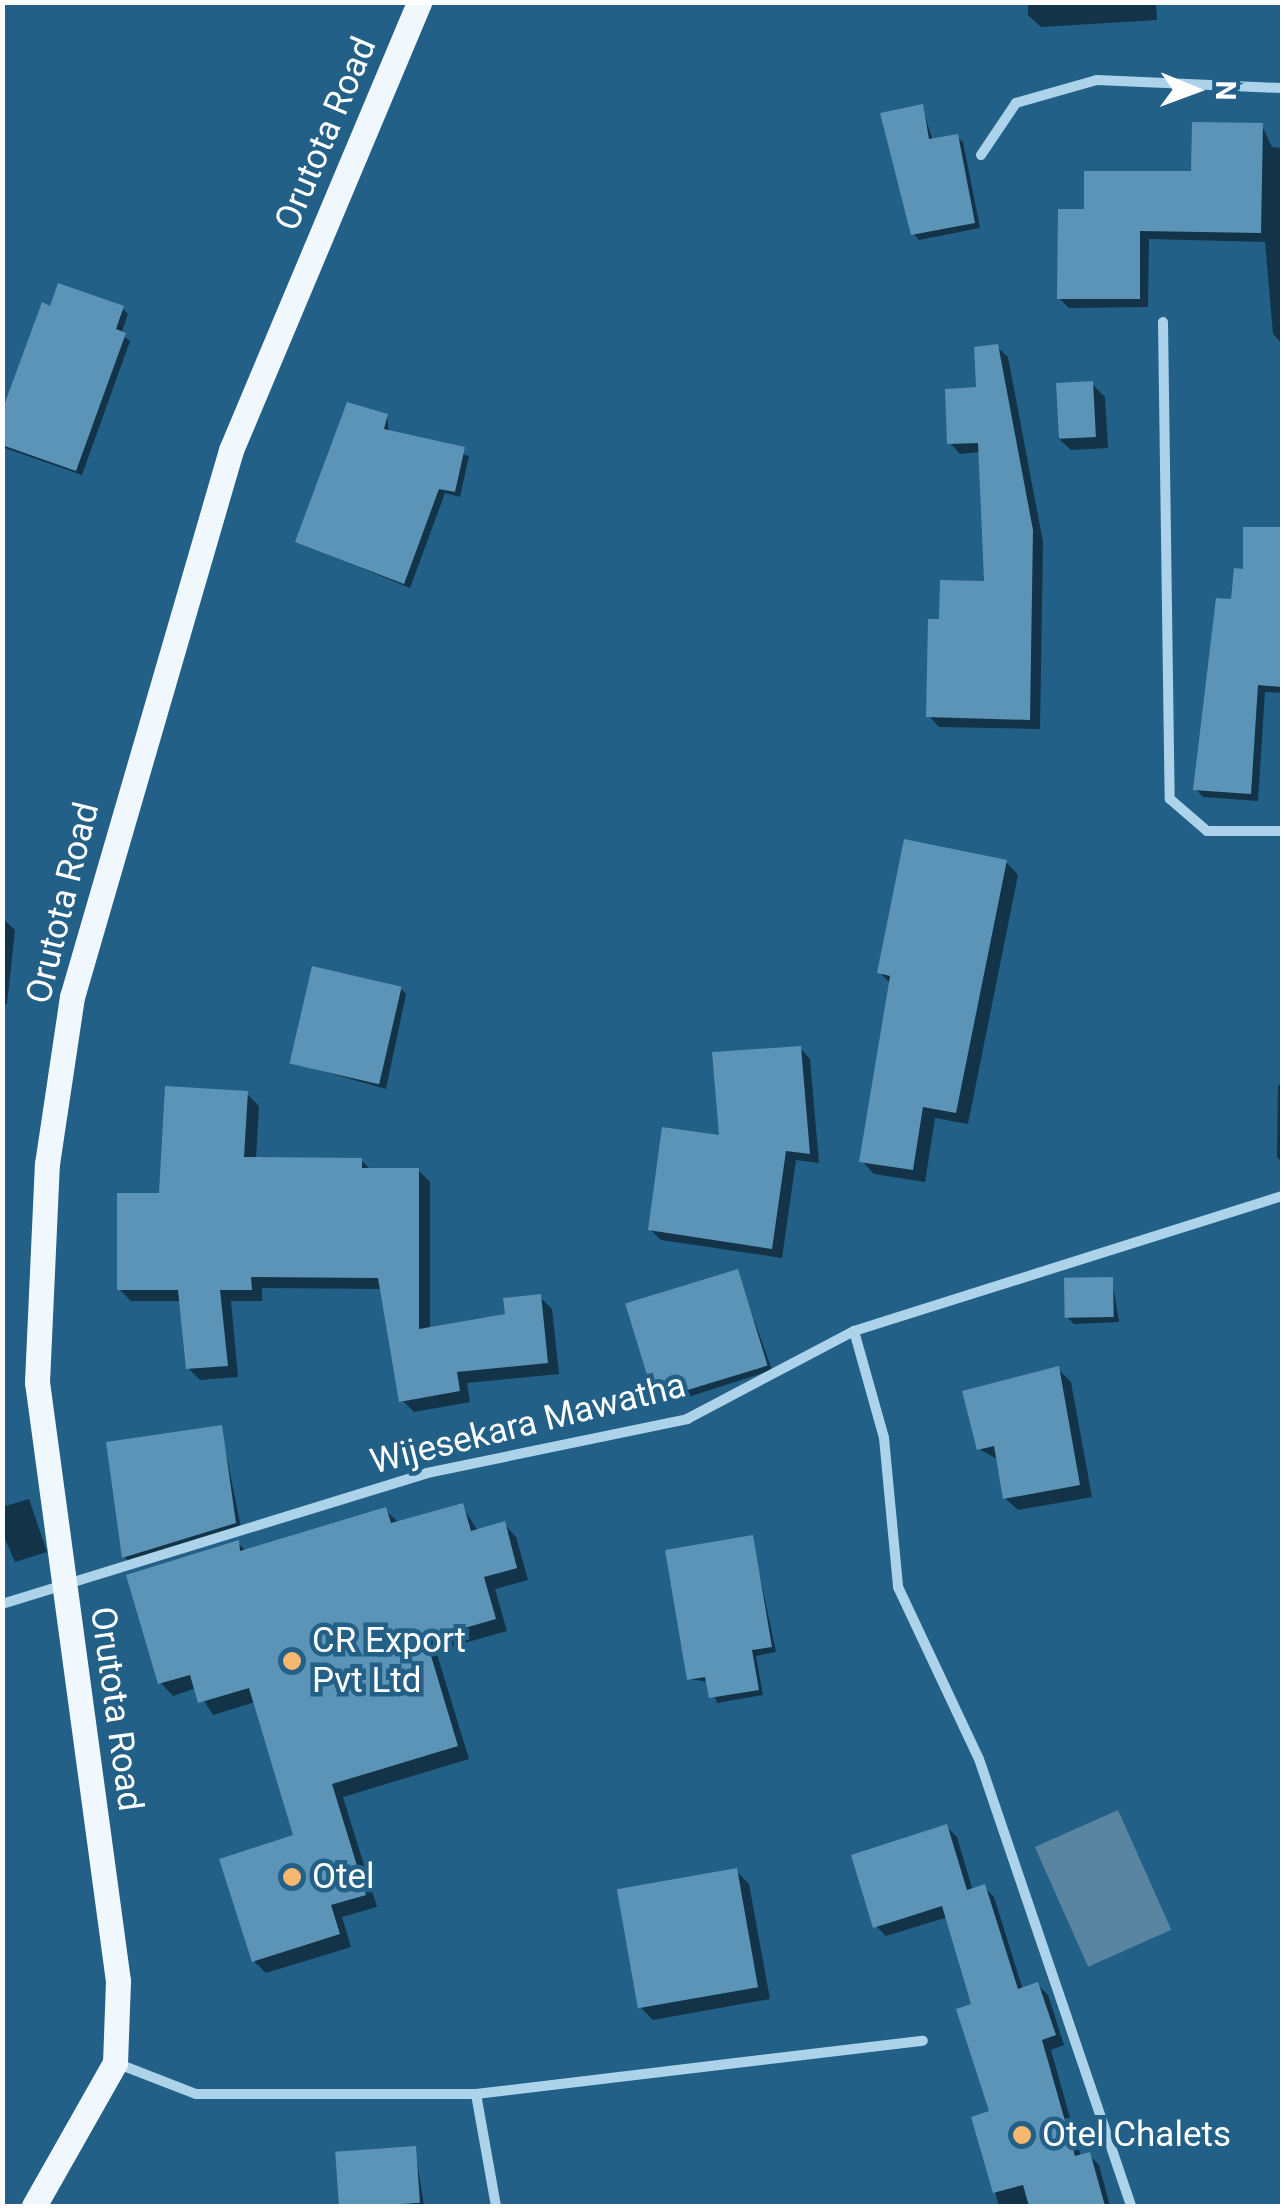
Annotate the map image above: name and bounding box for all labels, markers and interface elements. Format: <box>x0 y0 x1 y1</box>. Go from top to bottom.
street label: Orutota Road <box>266 31 386 237</box>
north arrow <box>1145 40 1245 140</box>
text: N <box>1209 80 1242 101</box>
street label: Orutota Road <box>18 798 108 1008</box>
street label: Wijesekara Mawatha <box>366 1364 690 1484</box>
street label: Orutota Road <box>81 1604 151 1814</box>
place label: CR Export Pvt Ltd <box>312 1620 466 1702</box>
marker: CR Export Pvt Ltd <box>281 1650 303 1672</box>
place label: Otel <box>312 1856 375 1898</box>
marker: Otel <box>281 1866 303 1888</box>
place label: Otel Chalets <box>1042 2114 1231 2156</box>
marker: Otel Chalets <box>1011 2124 1033 2146</box>

